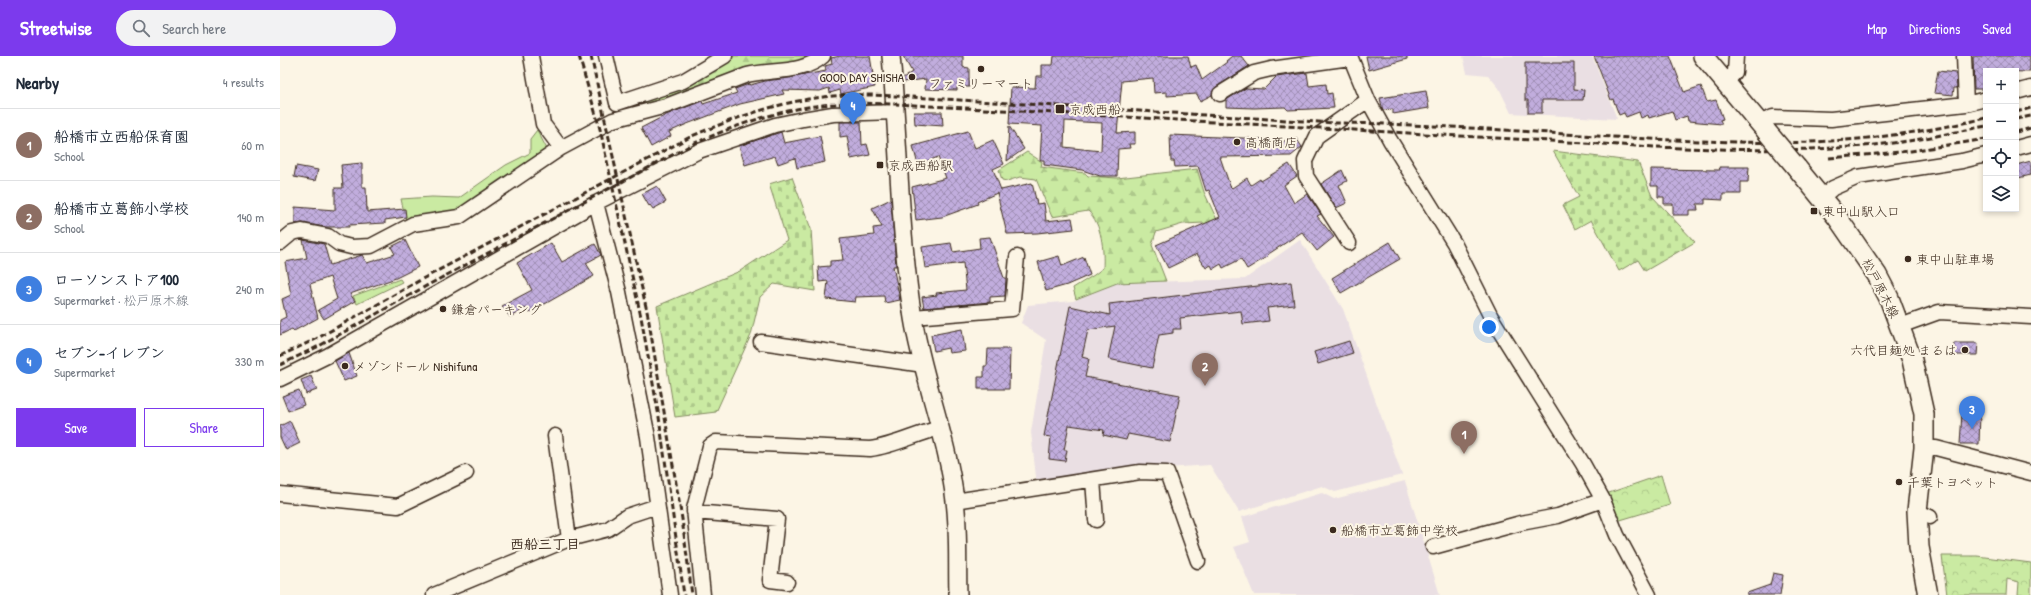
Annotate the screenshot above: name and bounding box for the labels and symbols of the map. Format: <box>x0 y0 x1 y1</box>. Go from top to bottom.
marker: ファミリーマート <box>976 64 986 74</box>
place label: GOOD DAY SHISHA <box>819 68 905 86</box>
marker: GOOD DAY SHISHA <box>907 72 917 82</box>
place label: ファミリーマート <box>929 74 1033 92</box>
pin: 4 <box>840 92 866 125</box>
place label: 京成西船 <box>1069 100 1121 118</box>
marker: 京成西船 <box>1054 103 1066 115</box>
place label: 高橋商店 <box>1245 133 1297 151</box>
marker: 高橋商店 <box>1232 137 1242 147</box>
place label: 京成西船駅 <box>888 156 953 174</box>
marker: 京成西船駅 <box>875 160 885 170</box>
place label: 東中山駅入口 <box>1822 202 1900 220</box>
marker: 東中山駅入口 <box>1809 206 1819 216</box>
place label: 東中山駐車場 <box>1916 250 1994 268</box>
marker: 東中山駐車場 <box>1903 254 1913 264</box>
street label: 松戸原木線 <box>1858 255 1904 322</box>
place label: 鎌倉パーキング <box>451 300 542 318</box>
marker: 鎌倉パーキング <box>438 304 448 314</box>
your location <box>1479 317 1499 337</box>
place label: 六代目麺処 まるは <box>1850 341 1957 359</box>
marker: 六代目麺処 まるは <box>1960 345 1970 355</box>
pin: 2 <box>1192 353 1218 386</box>
place label: メゾンドール Nishifuna <box>353 357 477 375</box>
marker: メゾンドール Nishifuna <box>340 361 350 371</box>
pin: 3 <box>1959 396 1985 429</box>
pin: 1 <box>1451 421 1477 454</box>
place label: 千葉トヨペット <box>1907 473 1998 491</box>
marker: 千葉トヨペット <box>1894 477 1904 487</box>
place label: 船橋市立葛飾中学校 <box>1341 521 1458 539</box>
marker: 船橋市立葛飾中学校 <box>1328 525 1338 535</box>
district label: 西船三丁目 <box>510 534 580 553</box>

